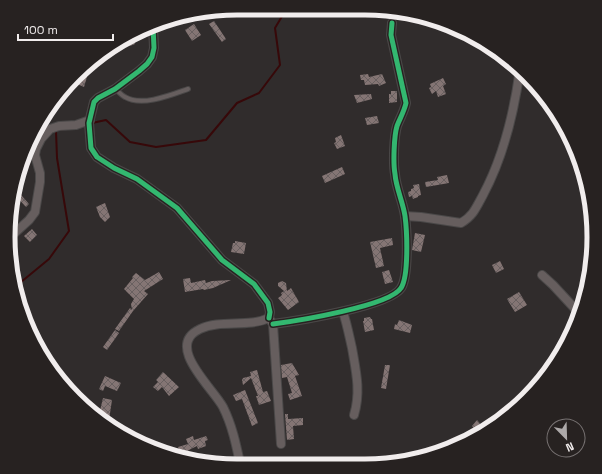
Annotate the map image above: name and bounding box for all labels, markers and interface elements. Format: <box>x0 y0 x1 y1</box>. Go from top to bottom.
scale bar <box>18 16 113 42</box>
text: 100 m <box>24 22 58 38</box>
north arrow <box>546 418 586 458</box>
text: N <box>564 439 576 455</box>

